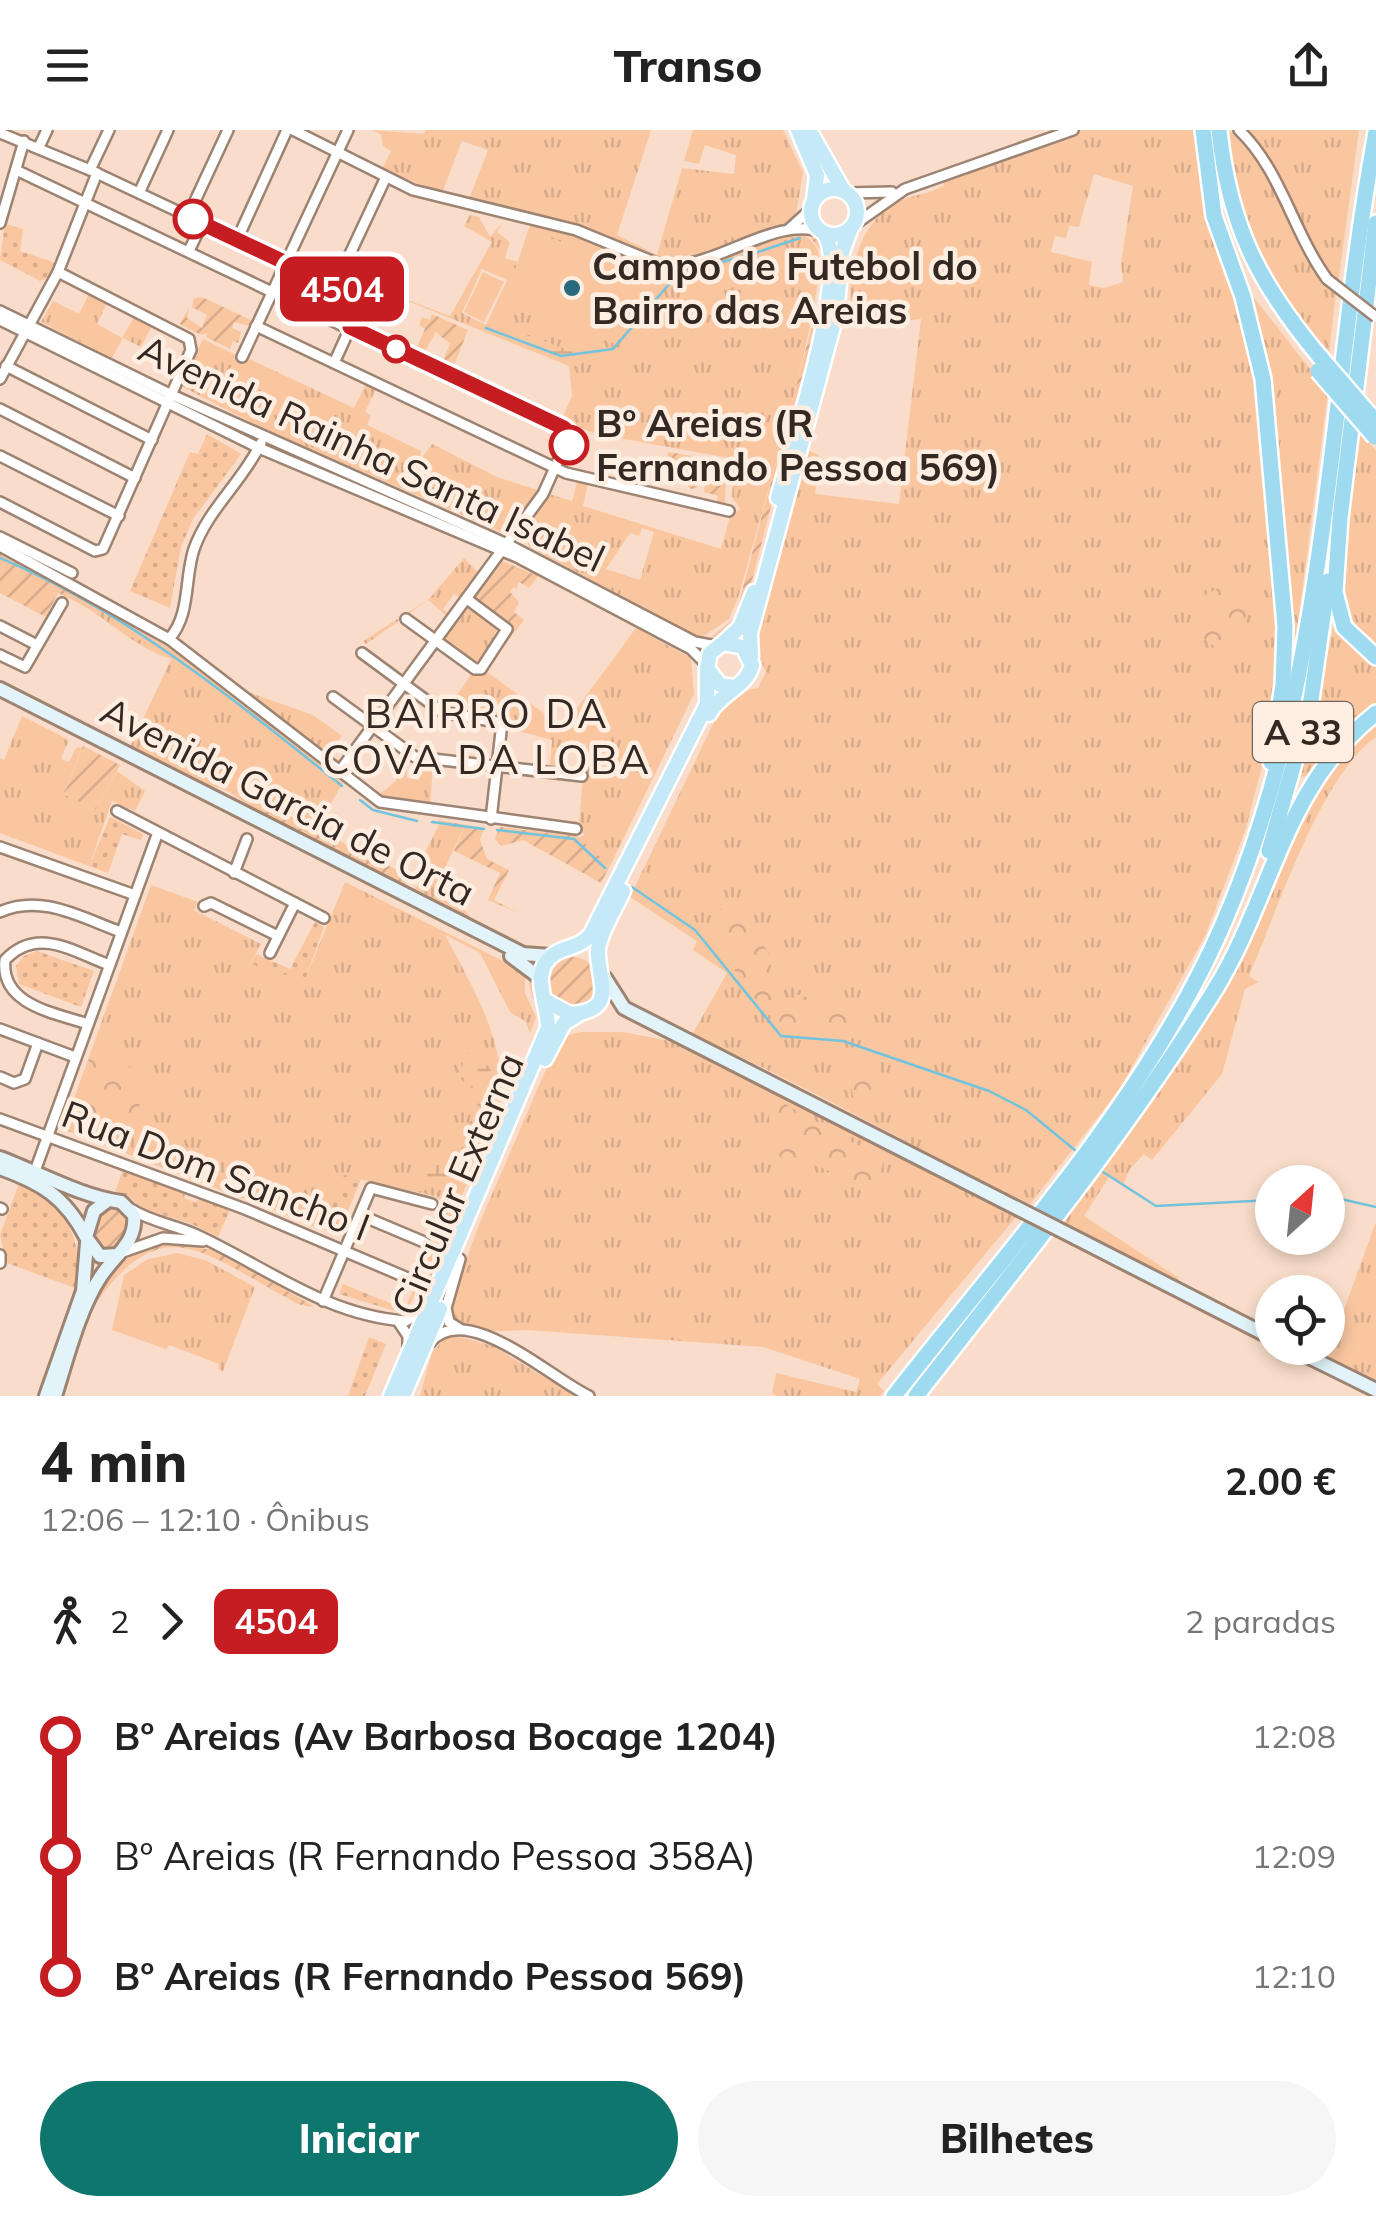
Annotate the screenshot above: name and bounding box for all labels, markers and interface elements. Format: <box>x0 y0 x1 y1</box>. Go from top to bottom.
text: Transo <box>614 37 762 93</box>
icon: menu <box>40 38 95 93</box>
icon: share <box>1281 38 1336 93</box>
unlabelled marker <box>174 200 212 238</box>
place label: Campo de Futebol do Bairro das Areias <box>592 242 978 334</box>
line badge: 4504 <box>272 256 412 322</box>
text: 4504 <box>300 267 384 311</box>
marker: Campo de Futebol do Bairro das Areias <box>561 277 583 299</box>
street label: Avenida Rainha Santa Isabel <box>131 324 613 582</box>
unlabelled marker <box>383 336 409 362</box>
place label: Bº Areias (R Fernando Pessoa 569) <box>596 399 1000 491</box>
marker: Bº Areias (R Fernando Pessoa 569) <box>550 426 588 464</box>
street label: Avenida Garcia de Orta <box>93 686 483 916</box>
district label: BAIRRO DA COVA DA LOBA <box>322 688 652 784</box>
road number: A 33 <box>1253 702 1353 762</box>
street label: Circular Externa <box>380 1046 534 1322</box>
street label: Rua Dom Sancho I <box>55 1089 377 1251</box>
north arrow <box>1255 1165 1345 1255</box>
map controls <box>1255 1165 1345 1365</box>
button: locate <box>1255 1275 1345 1365</box>
text: 4 min <box>40 1427 187 1496</box>
text: 2.00 € <box>1225 1457 1336 1505</box>
text: 12:06 – 12:10 · Ônibus <box>40 1499 370 1539</box>
icon: walk <box>40 1594 95 1649</box>
icon: forward <box>144 1594 199 1649</box>
text: 4504 <box>234 1599 318 1643</box>
text: 2 <box>110 1601 129 1641</box>
text: 2 paradas <box>1185 1601 1336 1641</box>
text: Bº Areias (Av Barbosa Bocage 1204) <box>114 1712 778 1760</box>
text: 12:08 <box>1252 1716 1336 1756</box>
text: Bº Areias (R Fernando Pessoa 358A) <box>114 1832 756 1880</box>
text: 12:09 <box>1252 1836 1336 1876</box>
text: Bº Areias (R Fernando Pessoa 569) <box>114 1952 746 2000</box>
text: 12:10 <box>1252 1956 1336 1996</box>
button: Iniciar <box>40 2081 678 2196</box>
button: Bilhetes <box>698 2081 1336 2196</box>

